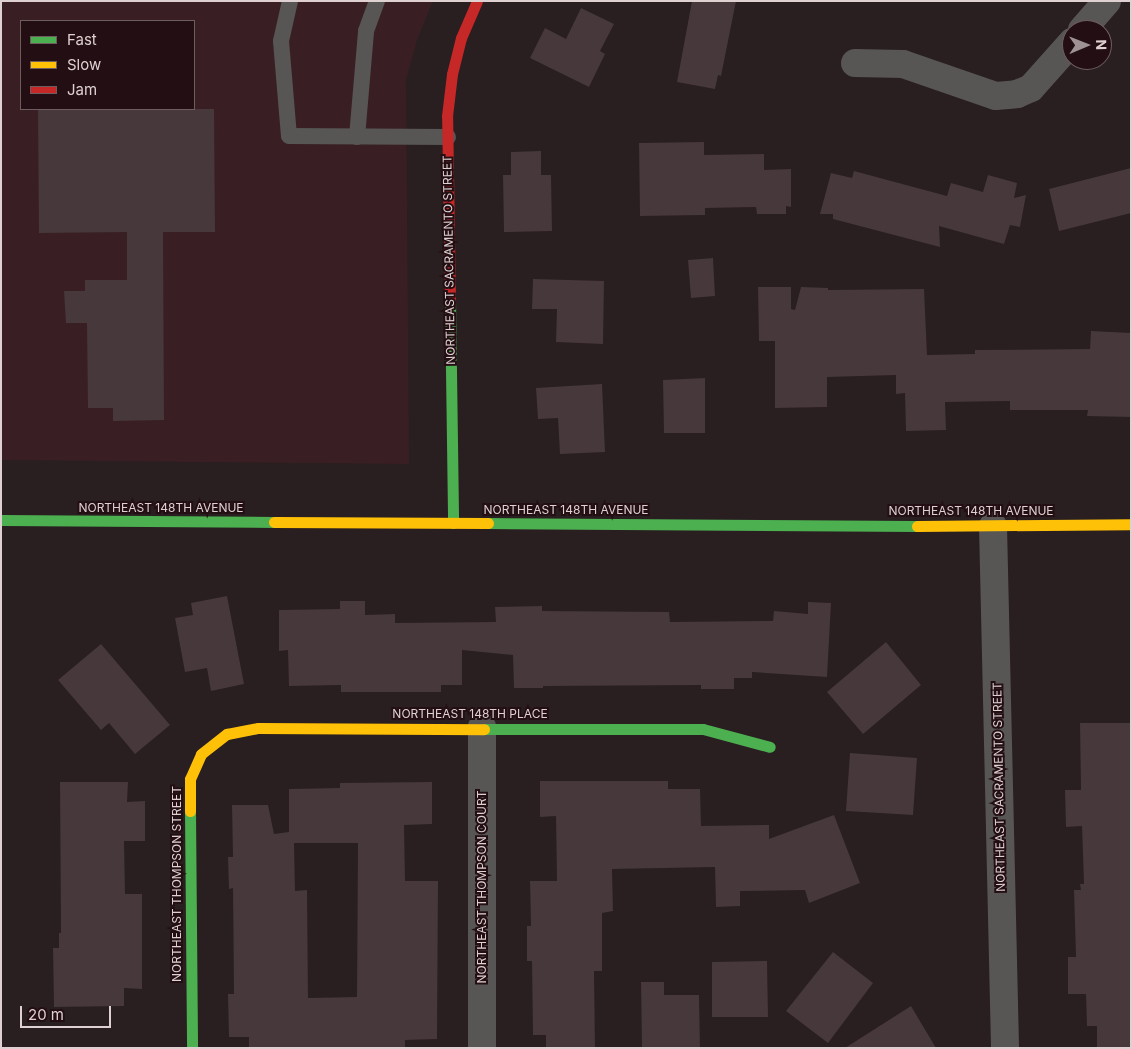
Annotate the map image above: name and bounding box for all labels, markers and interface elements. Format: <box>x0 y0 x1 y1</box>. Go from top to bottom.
legend <box>20 20 195 110</box>
north arrow <box>1062 20 1112 70</box>
text: Fast <box>67 30 97 49</box>
text: N <box>1093 39 1110 50</box>
text: Slow <box>67 55 101 74</box>
text: Jam <box>67 80 97 99</box>
street label: NORTHEAST SACRAMENTO STREET <box>440 155 458 365</box>
street label: NORTHEAST 148TH AVENUE <box>78 501 244 515</box>
street label: NORTHEAST 148TH AVENUE <box>483 503 649 517</box>
street label: NORTHEAST 148TH AVENUE <box>888 504 1054 518</box>
street label: NORTHEAST SACRAMENTO STREET <box>990 682 1008 892</box>
street label: NORTHEAST 148TH PLACE <box>392 707 548 721</box>
street label: NORTHEAST THOMPSON STREET <box>170 786 184 982</box>
street label: NORTHEAST THOMPSON COURT <box>475 791 489 983</box>
scale bar <box>22 996 114 1028</box>
text: 20 m <box>28 1005 64 1024</box>

